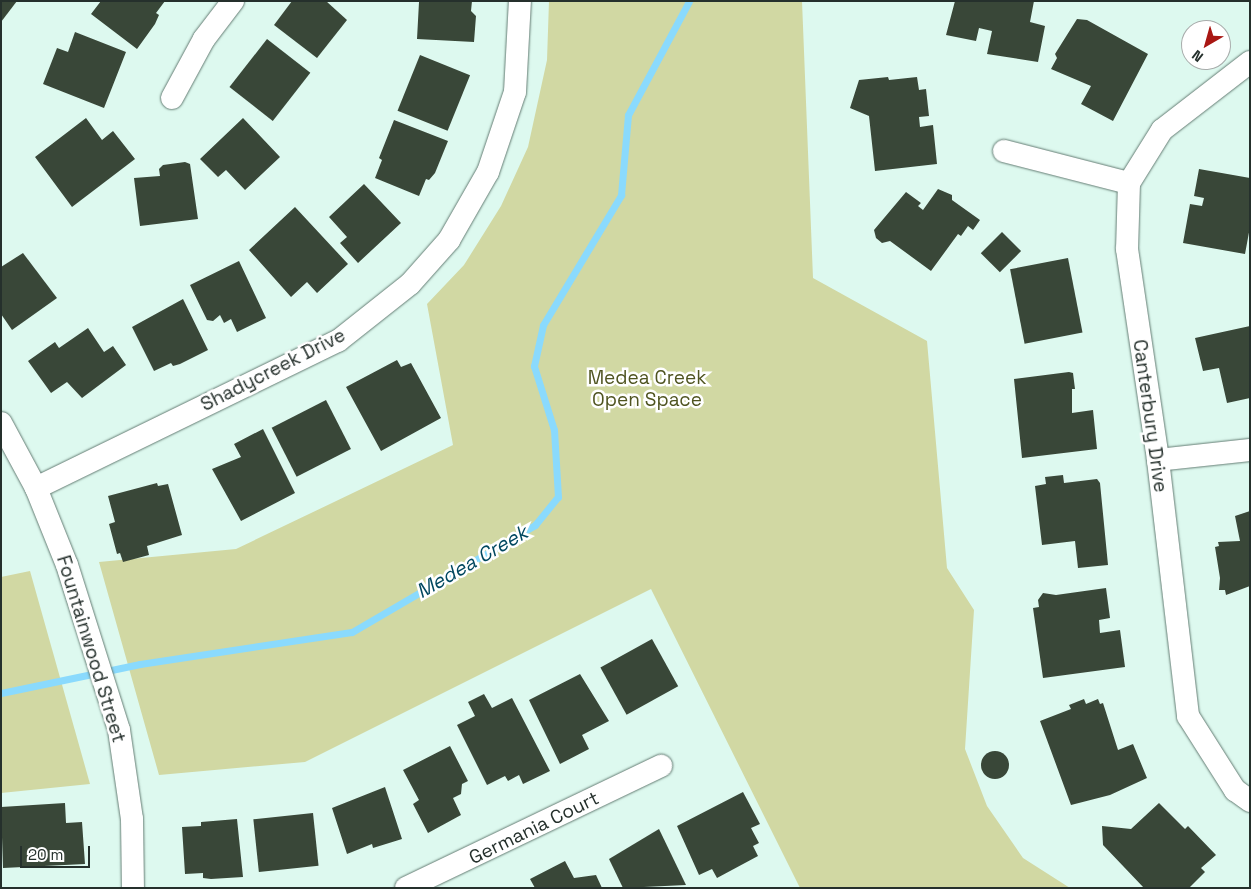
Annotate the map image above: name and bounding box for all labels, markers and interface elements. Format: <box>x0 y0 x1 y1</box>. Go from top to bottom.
north arrow <box>1181 20 1231 70</box>
text: N <box>1188 46 1207 66</box>
street label: Shadycreek Drive <box>197 324 349 416</box>
street label: Canterbury Drive <box>1128 338 1172 494</box>
park label: Medea Creek Open Space <box>588 367 706 411</box>
water label: Medea Creek <box>412 520 532 604</box>
street label: Fountainwood Street <box>52 553 130 745</box>
street label: Germania Court <box>465 787 603 869</box>
scale bar <box>22 836 92 868</box>
text: 20 m <box>28 845 63 864</box>

